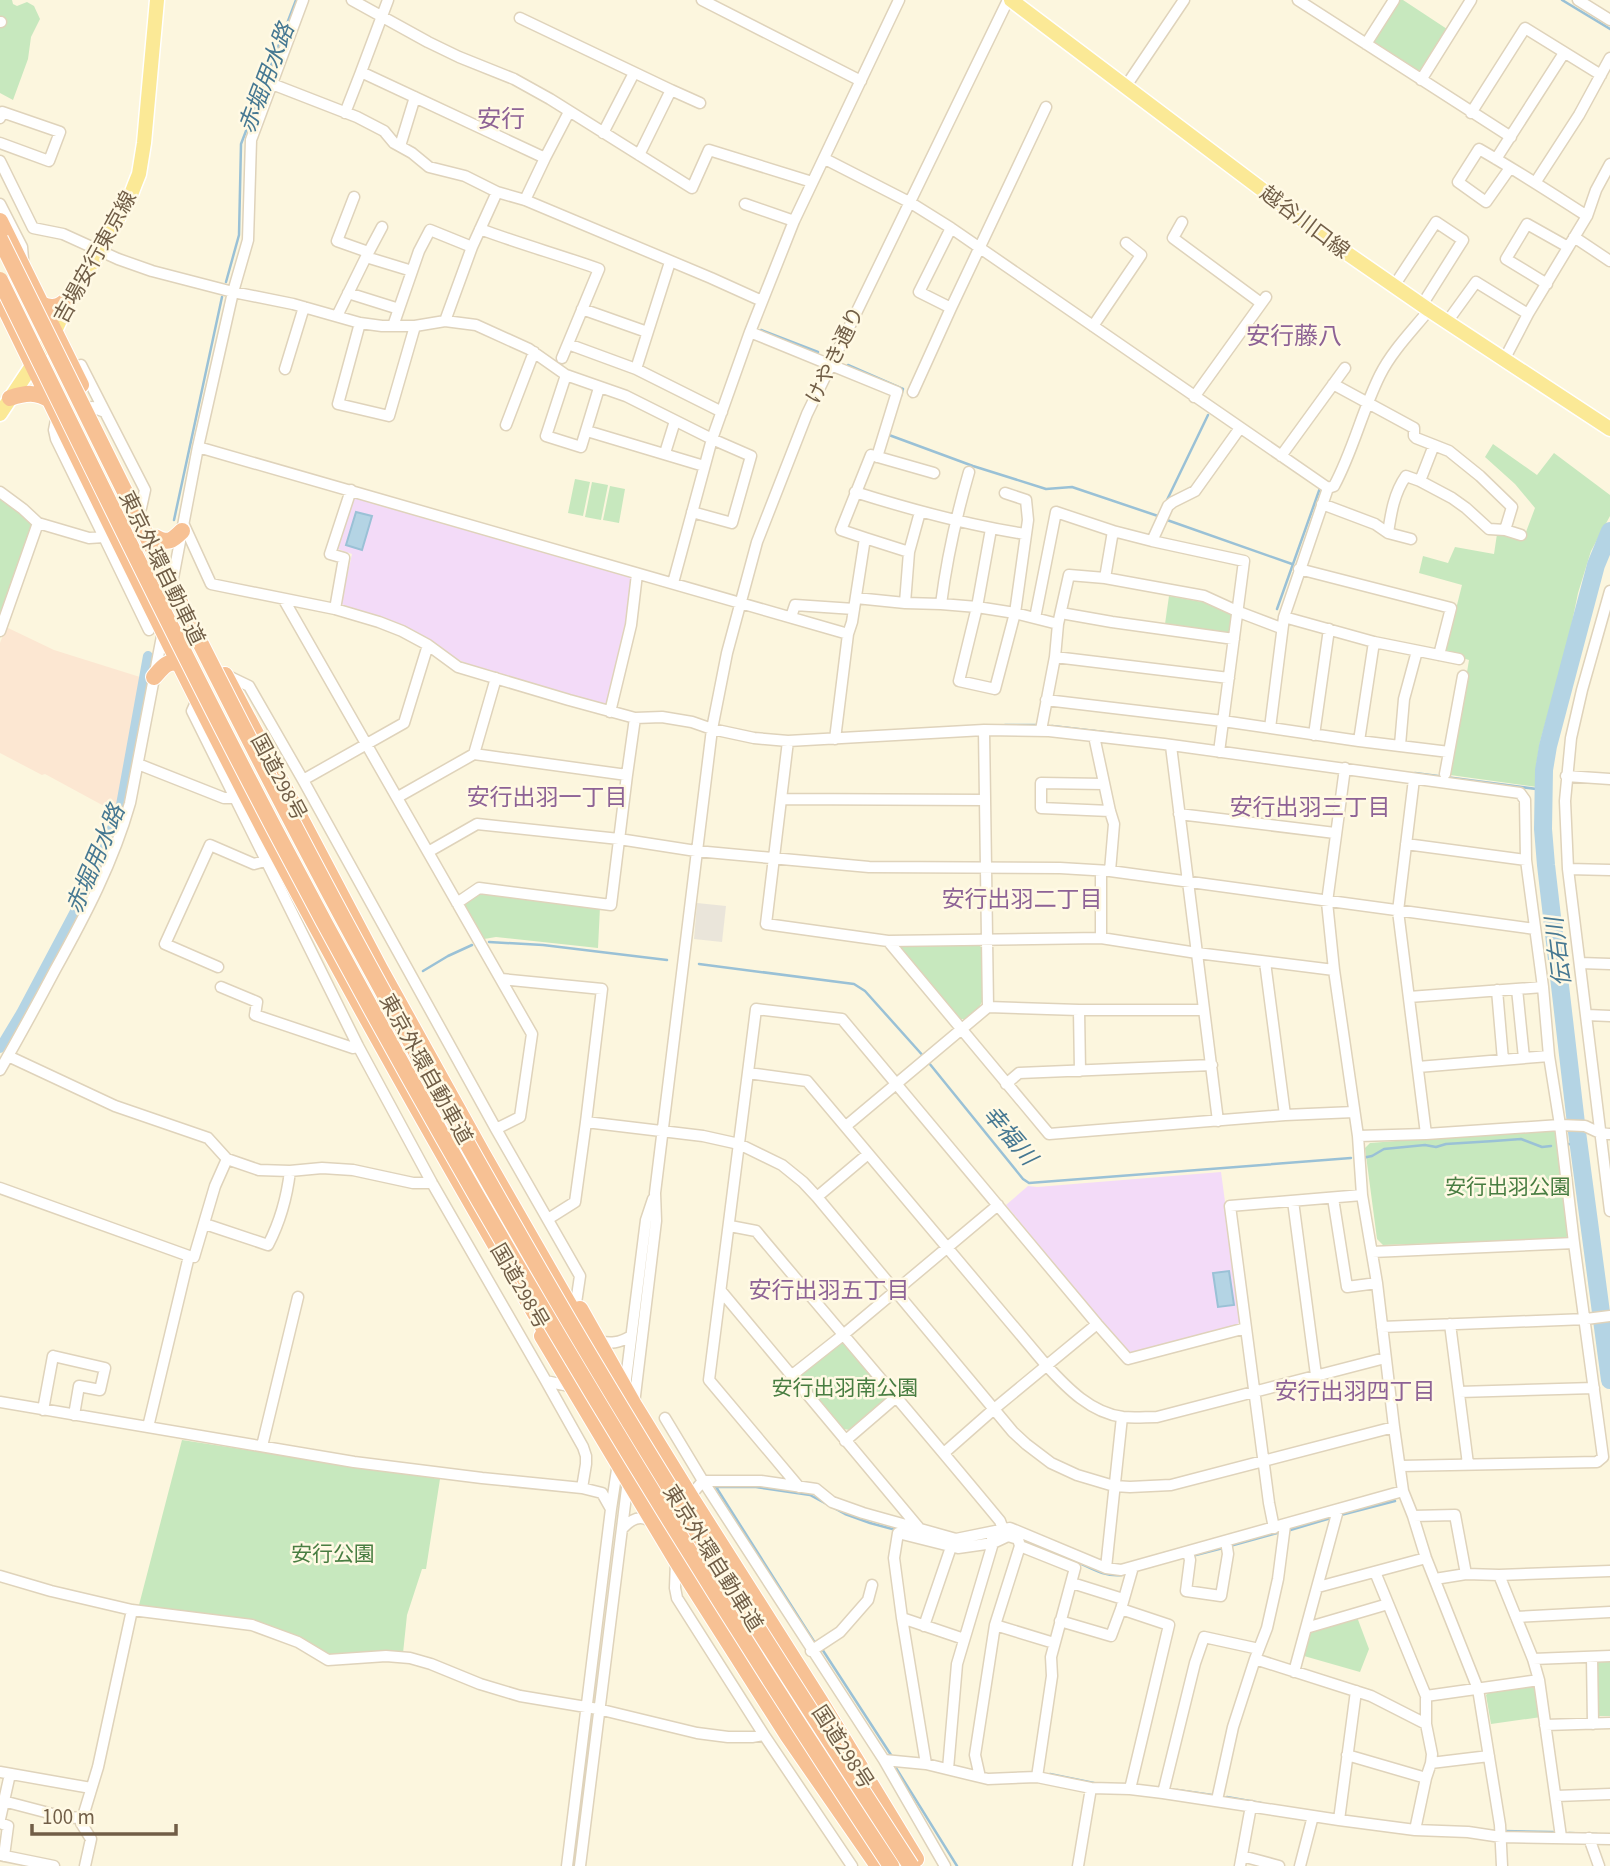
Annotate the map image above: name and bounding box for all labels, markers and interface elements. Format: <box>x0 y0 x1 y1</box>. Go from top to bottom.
water label: 赤堀用水路 <box>230 17 303 138</box>
district label: 安行 <box>477 102 525 137</box>
street label: 越谷川口線 <box>1254 178 1356 266</box>
street label: 吉場安行東京線 <box>46 185 144 329</box>
street label: けやき通り <box>799 301 871 409</box>
district label: 安行藤八 <box>1246 319 1342 354</box>
street label: 東京外環自動車道 <box>112 486 212 650</box>
street label: 国道298号 <box>244 728 314 826</box>
district label: 安行出羽一丁目 <box>467 781 628 814</box>
district label: 安行出羽三丁目 <box>1230 791 1391 824</box>
water label: 赤堀用水路 <box>58 798 134 919</box>
district label: 安行出羽二丁目 <box>942 883 1103 916</box>
water label: 伝右川 <box>1538 913 1579 988</box>
street label: 東京外環自動車道 <box>372 988 480 1150</box>
water label: 幸福川 <box>975 1098 1046 1175</box>
park label: 安行出羽公園 <box>1445 1172 1571 1202</box>
street label: 国道298号 <box>483 1238 557 1334</box>
district label: 安行出羽五丁目 <box>749 1274 910 1307</box>
park label: 安行出羽南公園 <box>772 1373 919 1403</box>
district label: 安行出羽四丁目 <box>1275 1375 1436 1408</box>
street label: 東京外環自動車道 <box>656 1479 770 1637</box>
park label: 安行公園 <box>291 1539 375 1569</box>
street label: 国道298号 <box>805 1699 881 1795</box>
scale bar <box>32 1792 175 1836</box>
text: 100 m <box>42 1802 95 1832</box>

